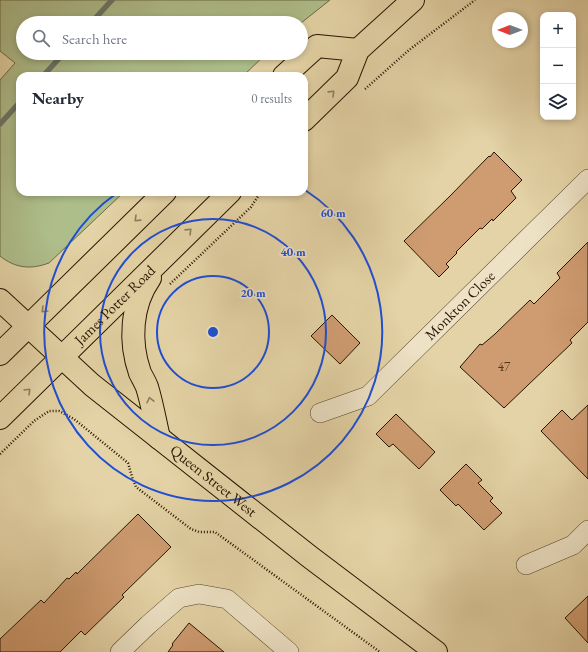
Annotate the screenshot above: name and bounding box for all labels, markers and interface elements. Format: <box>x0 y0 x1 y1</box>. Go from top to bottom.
north arrow <box>492 12 528 48</box>
map controls <box>540 12 576 120</box>
button: + <box>540 12 576 48</box>
search box <box>16 16 308 60</box>
icon: search <box>30 27 52 49</box>
text: Search here <box>62 29 127 48</box>
button: − <box>540 48 576 84</box>
button: layers <box>540 84 576 120</box>
text: Nearby <box>32 87 84 109</box>
text: 0 results <box>251 90 292 107</box>
one-way arrow <box>327 90 335 98</box>
text: 60 m <box>320 205 346 221</box>
one-way arrow <box>134 215 142 222</box>
one-way arrow <box>184 228 192 236</box>
text: 40 m <box>280 244 306 260</box>
street label: James Potter Road <box>69 261 159 350</box>
street label: Monkton Close <box>420 266 499 344</box>
text: 20 m <box>240 285 266 301</box>
one-way arrow <box>41 305 49 313</box>
centre of rings <box>206 325 220 339</box>
house number: 47 <box>498 358 511 375</box>
one-way arrow <box>23 388 31 396</box>
one-way arrow <box>146 397 154 403</box>
street label: Queen Street West <box>166 440 261 521</box>

